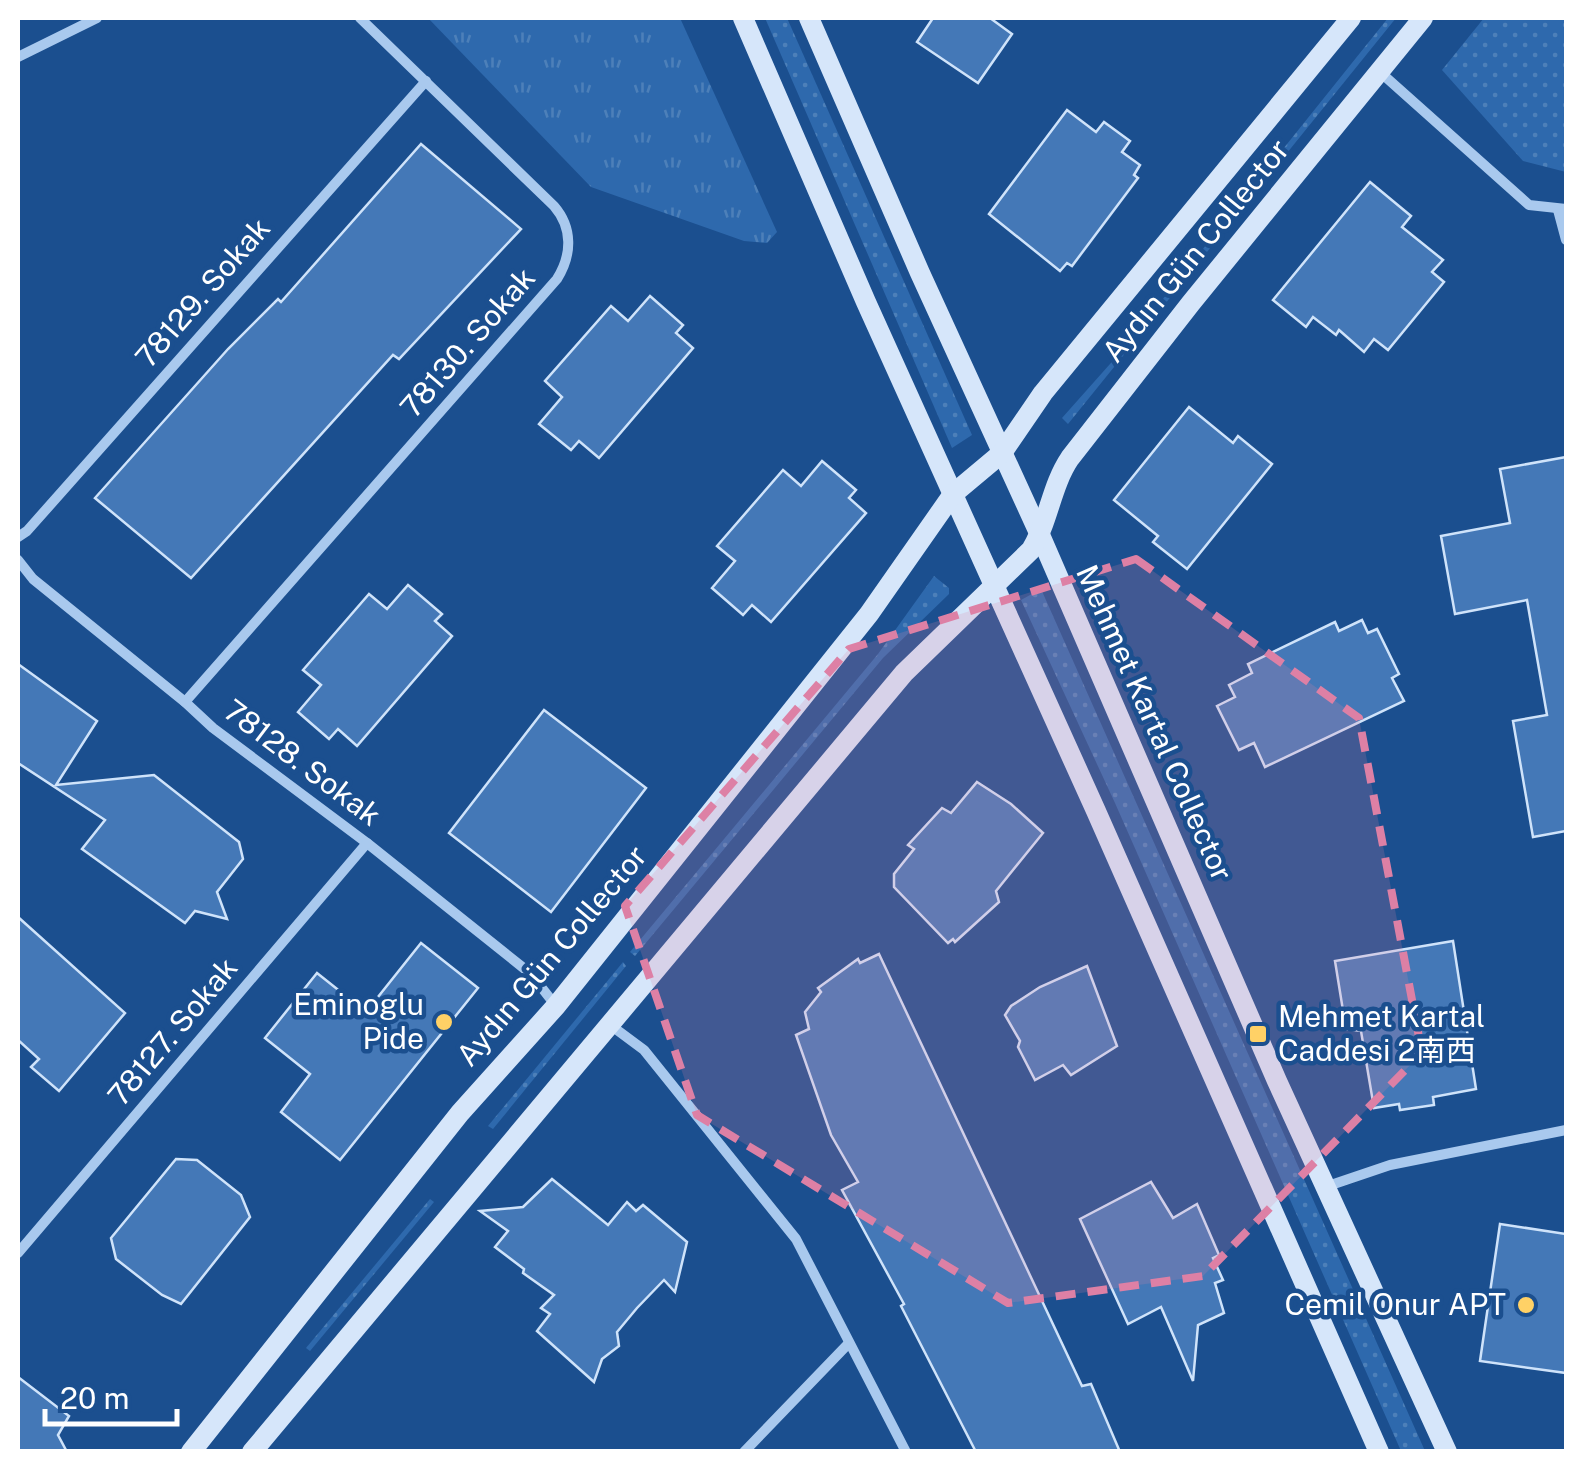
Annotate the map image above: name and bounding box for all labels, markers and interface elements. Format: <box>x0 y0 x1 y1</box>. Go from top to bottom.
street label: Aydın Gün Collector <box>1094 132 1296 369</box>
street label: 78129. Sokak <box>127 210 277 375</box>
street label: 78130. Sokak <box>392 260 542 425</box>
street label: Mehmet Kartal Collector <box>1069 559 1241 886</box>
street label: 78128. Sokak <box>217 692 388 833</box>
street label: Aydın Gün Collector <box>449 838 654 1073</box>
street label: 78127. Sokak <box>100 950 245 1113</box>
place label: Eminoglu Pide <box>293 986 424 1056</box>
place label: Mehmet Kartal Caddesi 2南西 <box>1278 998 1485 1068</box>
marker: Eminoglu Pide <box>433 1011 455 1033</box>
marker: Mehmet Kartal Caddesi 2南西 <box>1247 1023 1269 1045</box>
place label: Cemil Onur APT <box>1284 1286 1506 1322</box>
marker: Cemil Onur APT <box>1515 1294 1537 1316</box>
scale bar <box>45 1364 178 1426</box>
text: 20 m <box>60 1380 129 1416</box>

